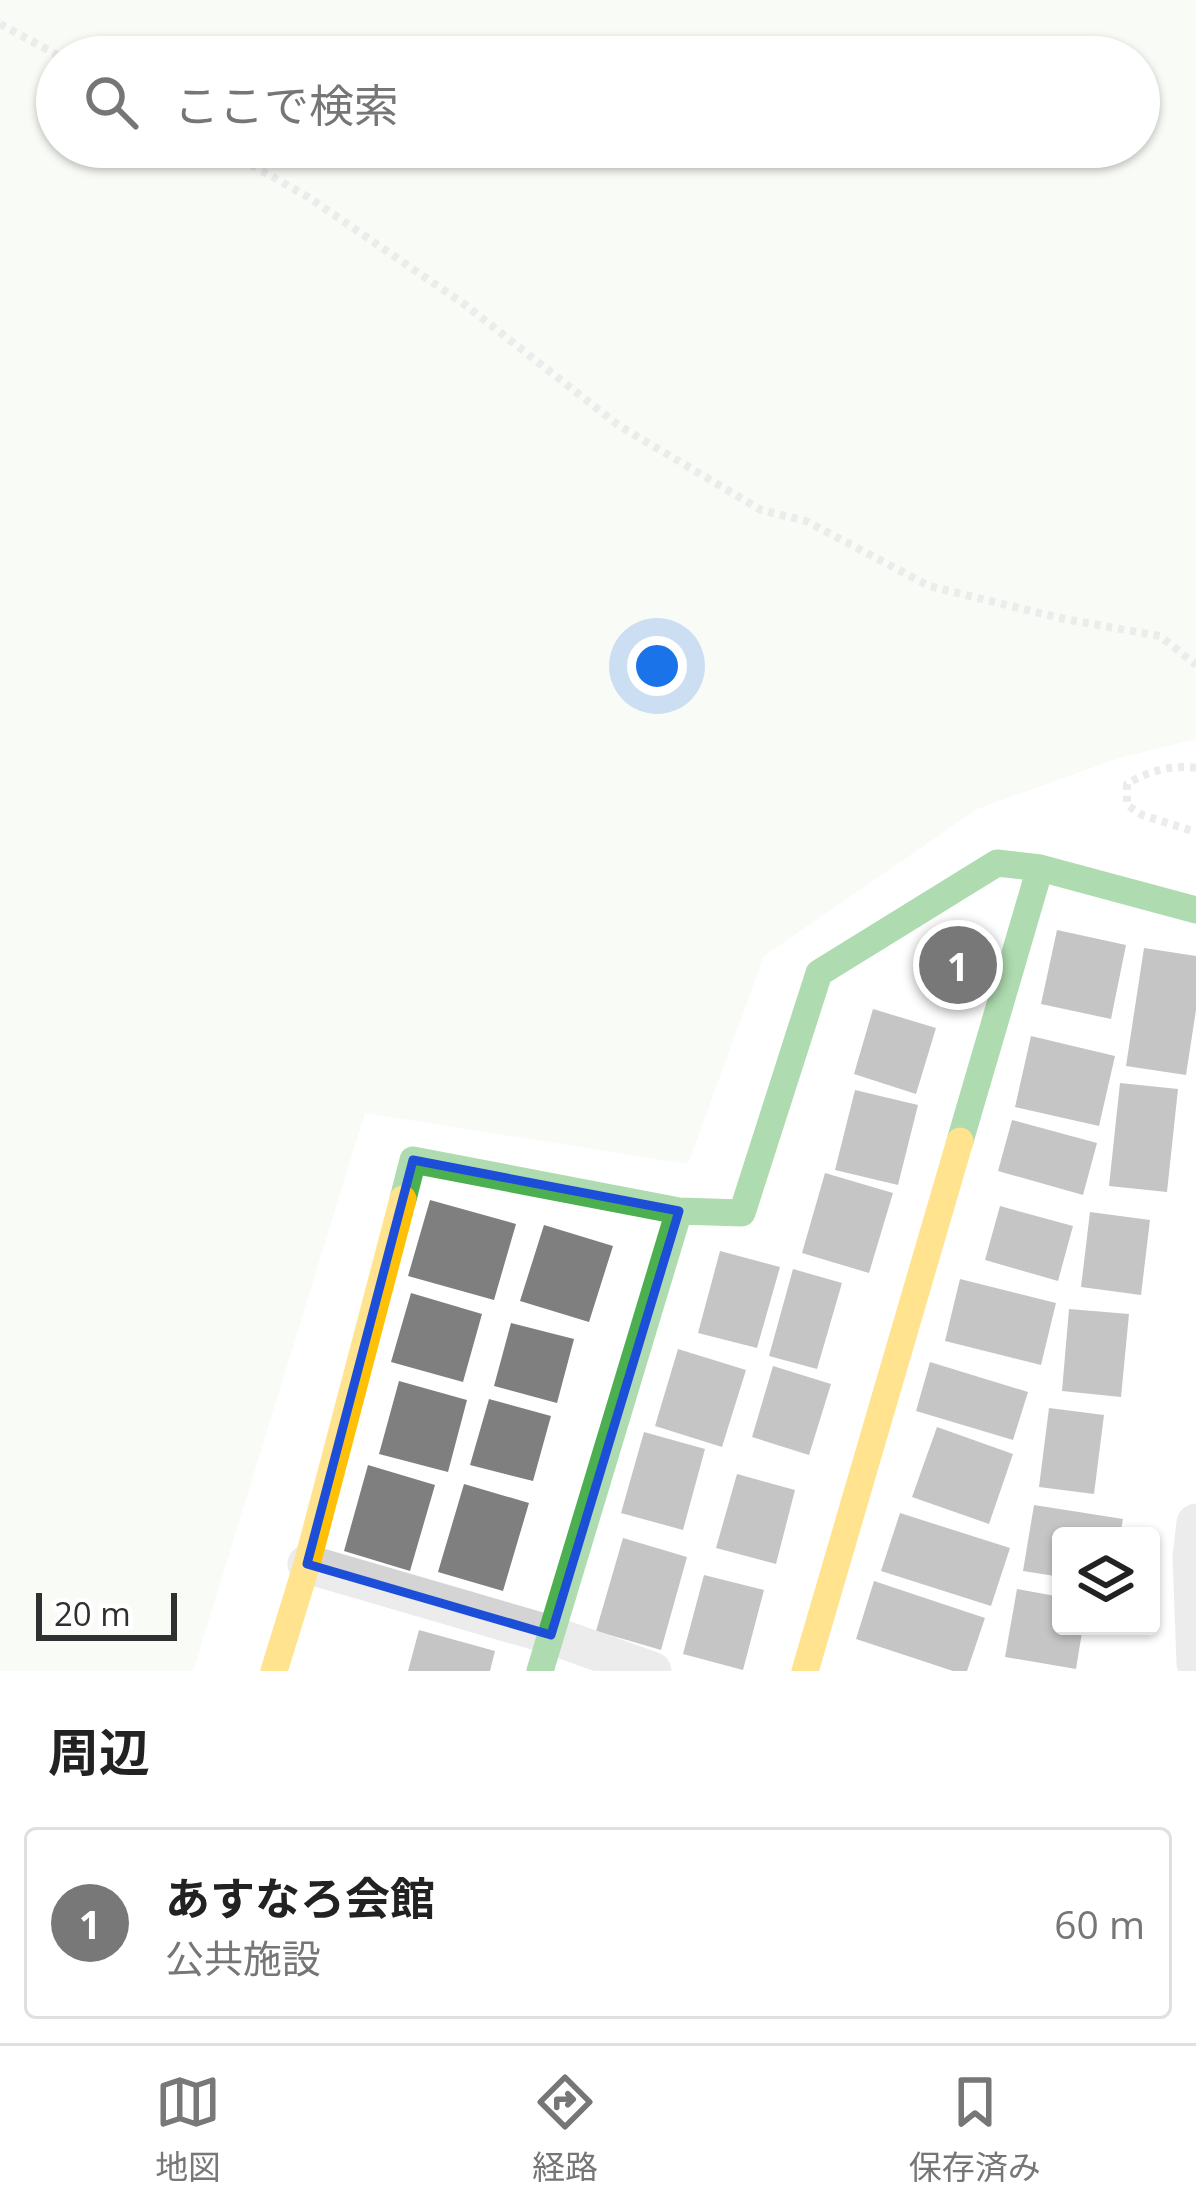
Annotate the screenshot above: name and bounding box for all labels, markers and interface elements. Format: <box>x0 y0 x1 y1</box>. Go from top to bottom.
search box <box>36 36 1160 168</box>
icon: search <box>78 69 144 135</box>
text: ここで検索 <box>174 74 399 135</box>
your location <box>627 636 687 696</box>
pin: 1 <box>919 920 997 1010</box>
map controls <box>1052 1527 1160 1635</box>
button: layers <box>1052 1527 1160 1635</box>
scale bar <box>36 1587 177 1640</box>
text: 20 m <box>54 1591 131 1636</box>
text: 周辺 <box>48 1716 150 1786</box>
text: あすなろ会館 <box>165 1867 435 1928</box>
text: 1 <box>79 1897 101 1950</box>
text: 60 m <box>1054 1897 1145 1950</box>
text: 公共施設 <box>165 1931 321 1984</box>
tab: 地図 <box>155 2069 221 2189</box>
tab: 経路 <box>532 2069 598 2189</box>
tab: 保存済み <box>909 2069 1041 2189</box>

